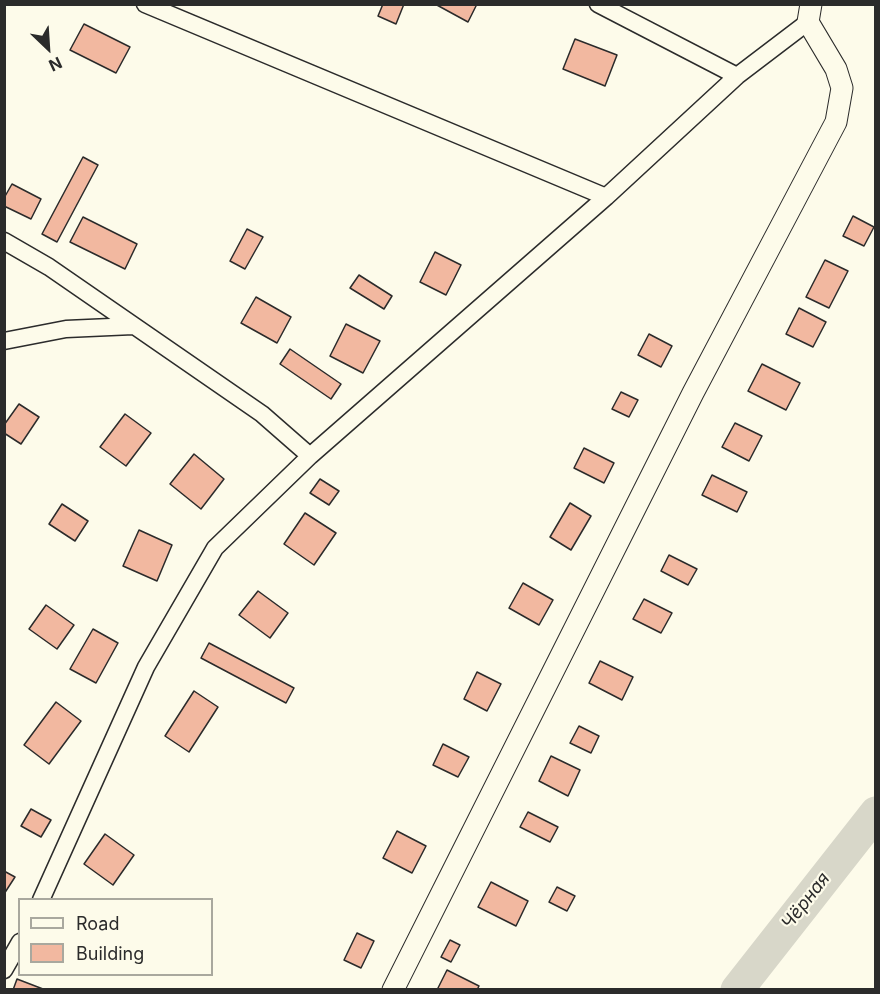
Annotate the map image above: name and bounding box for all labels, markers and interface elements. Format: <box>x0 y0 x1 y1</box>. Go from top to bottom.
north arrow <box>18 18 78 78</box>
text: N <box>46 53 65 76</box>
water label: Чёрная <box>777 869 835 933</box>
legend <box>18 898 213 976</box>
text: Road <box>76 913 119 934</box>
text: Building <box>76 943 144 964</box>

